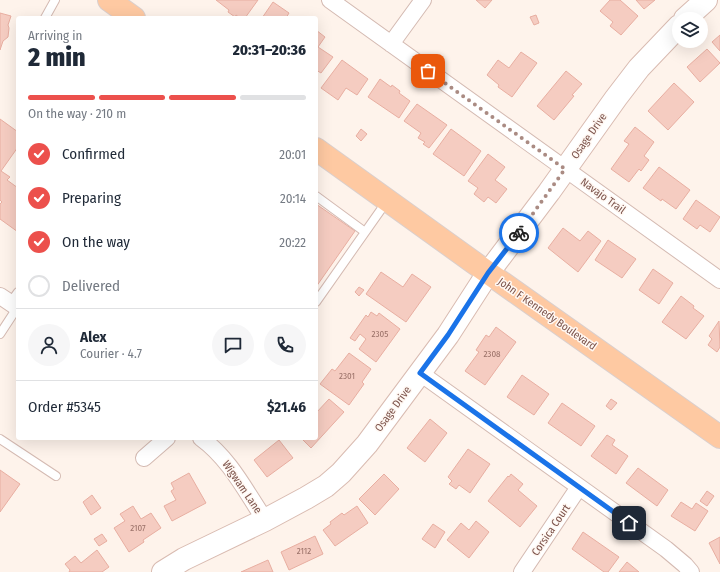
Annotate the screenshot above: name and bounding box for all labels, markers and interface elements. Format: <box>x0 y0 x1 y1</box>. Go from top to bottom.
map controls <box>672 12 708 48</box>
button: layers <box>672 12 708 48</box>
text: Arriving in <box>28 28 82 43</box>
text: 20:31–20:36 <box>233 41 306 59</box>
text: 2 min <box>28 42 86 73</box>
pin <box>411 54 445 88</box>
icon: bag <box>417 60 439 82</box>
text: On the way · 210 m <box>28 106 126 121</box>
street label: Osage Drive <box>568 111 610 161</box>
icon: check <box>28 143 50 165</box>
text: Confirmed <box>62 145 125 163</box>
text: 20:01 <box>279 147 306 162</box>
street label: Navajo Trail <box>578 175 628 217</box>
icon: check <box>28 187 50 209</box>
text: Preparing <box>62 189 121 207</box>
text: 20:14 <box>280 191 306 206</box>
courier <box>499 213 539 253</box>
icon: bike <box>508 222 530 244</box>
icon: check <box>28 231 50 253</box>
text: On the way <box>62 233 130 251</box>
text: 20:22 <box>279 235 306 250</box>
street label: John F Kennedy Boulevard <box>495 275 599 353</box>
text: Delivered <box>62 277 120 295</box>
button: person <box>28 324 70 366</box>
button: chat <box>212 324 254 366</box>
button: phone <box>264 324 306 366</box>
text: Alex <box>80 328 107 346</box>
house number: 2305 <box>372 329 388 339</box>
text: Courier · 4.7 <box>80 346 142 361</box>
house number: 2308 <box>483 349 501 359</box>
house number: 2301 <box>339 371 355 381</box>
street label: Osage Drive <box>372 384 414 434</box>
text: Order #5345 <box>28 398 101 416</box>
text: $21.46 <box>267 398 306 416</box>
street label: Wigwam Lane <box>220 458 264 516</box>
street label: Corsica Court <box>529 501 573 558</box>
pin <box>612 506 646 540</box>
icon: home <box>618 512 640 534</box>
house number: 2107 <box>130 523 146 533</box>
house number: 2112 <box>297 546 311 556</box>

